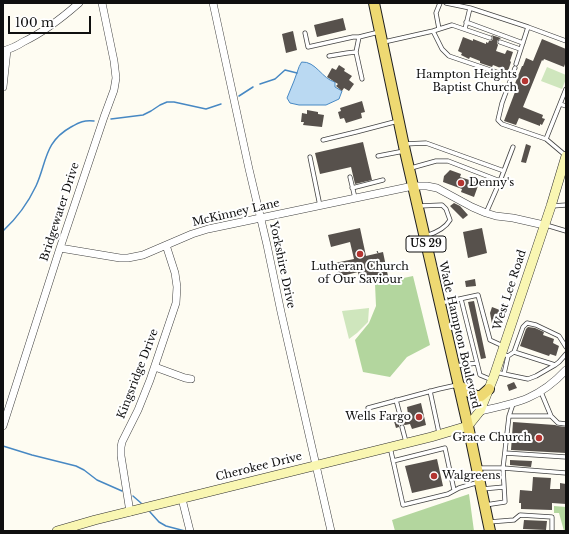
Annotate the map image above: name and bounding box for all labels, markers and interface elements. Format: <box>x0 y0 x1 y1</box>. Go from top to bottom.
scale bar <box>10 8 93 34</box>
text: 100 m <box>15 15 54 30</box>
place label: Hampton Heights Baptist Church <box>416 68 517 94</box>
marker: Hampton Heights Baptist Church <box>520 76 530 86</box>
street label: Bridgewater Drive <box>38 161 82 263</box>
place label: Denny's <box>469 176 514 190</box>
marker: Denny's <box>456 178 466 188</box>
street label: McKinney Lane <box>191 197 281 229</box>
street label: Yorkshire Drive <box>266 220 298 310</box>
road number: US 29 <box>406 236 446 252</box>
street label: West Lee Road <box>491 248 529 332</box>
marker: Lutheran Church of Our Saviour <box>355 249 365 259</box>
place label: Lutheran Church of Our Saviour <box>311 260 409 286</box>
street label: Wade Hampton Boulevard <box>436 260 482 410</box>
street label: Kingsridge Drive <box>115 327 161 421</box>
place label: Wells Fargo <box>345 410 411 424</box>
marker: Wells Fargo <box>414 412 424 422</box>
place label: Grace Church <box>452 431 531 445</box>
marker: Grace Church <box>534 433 544 443</box>
street label: Cherokee Drive <box>214 450 304 484</box>
place label: Walgreens <box>442 469 501 483</box>
marker: Walgreens <box>429 471 439 481</box>

